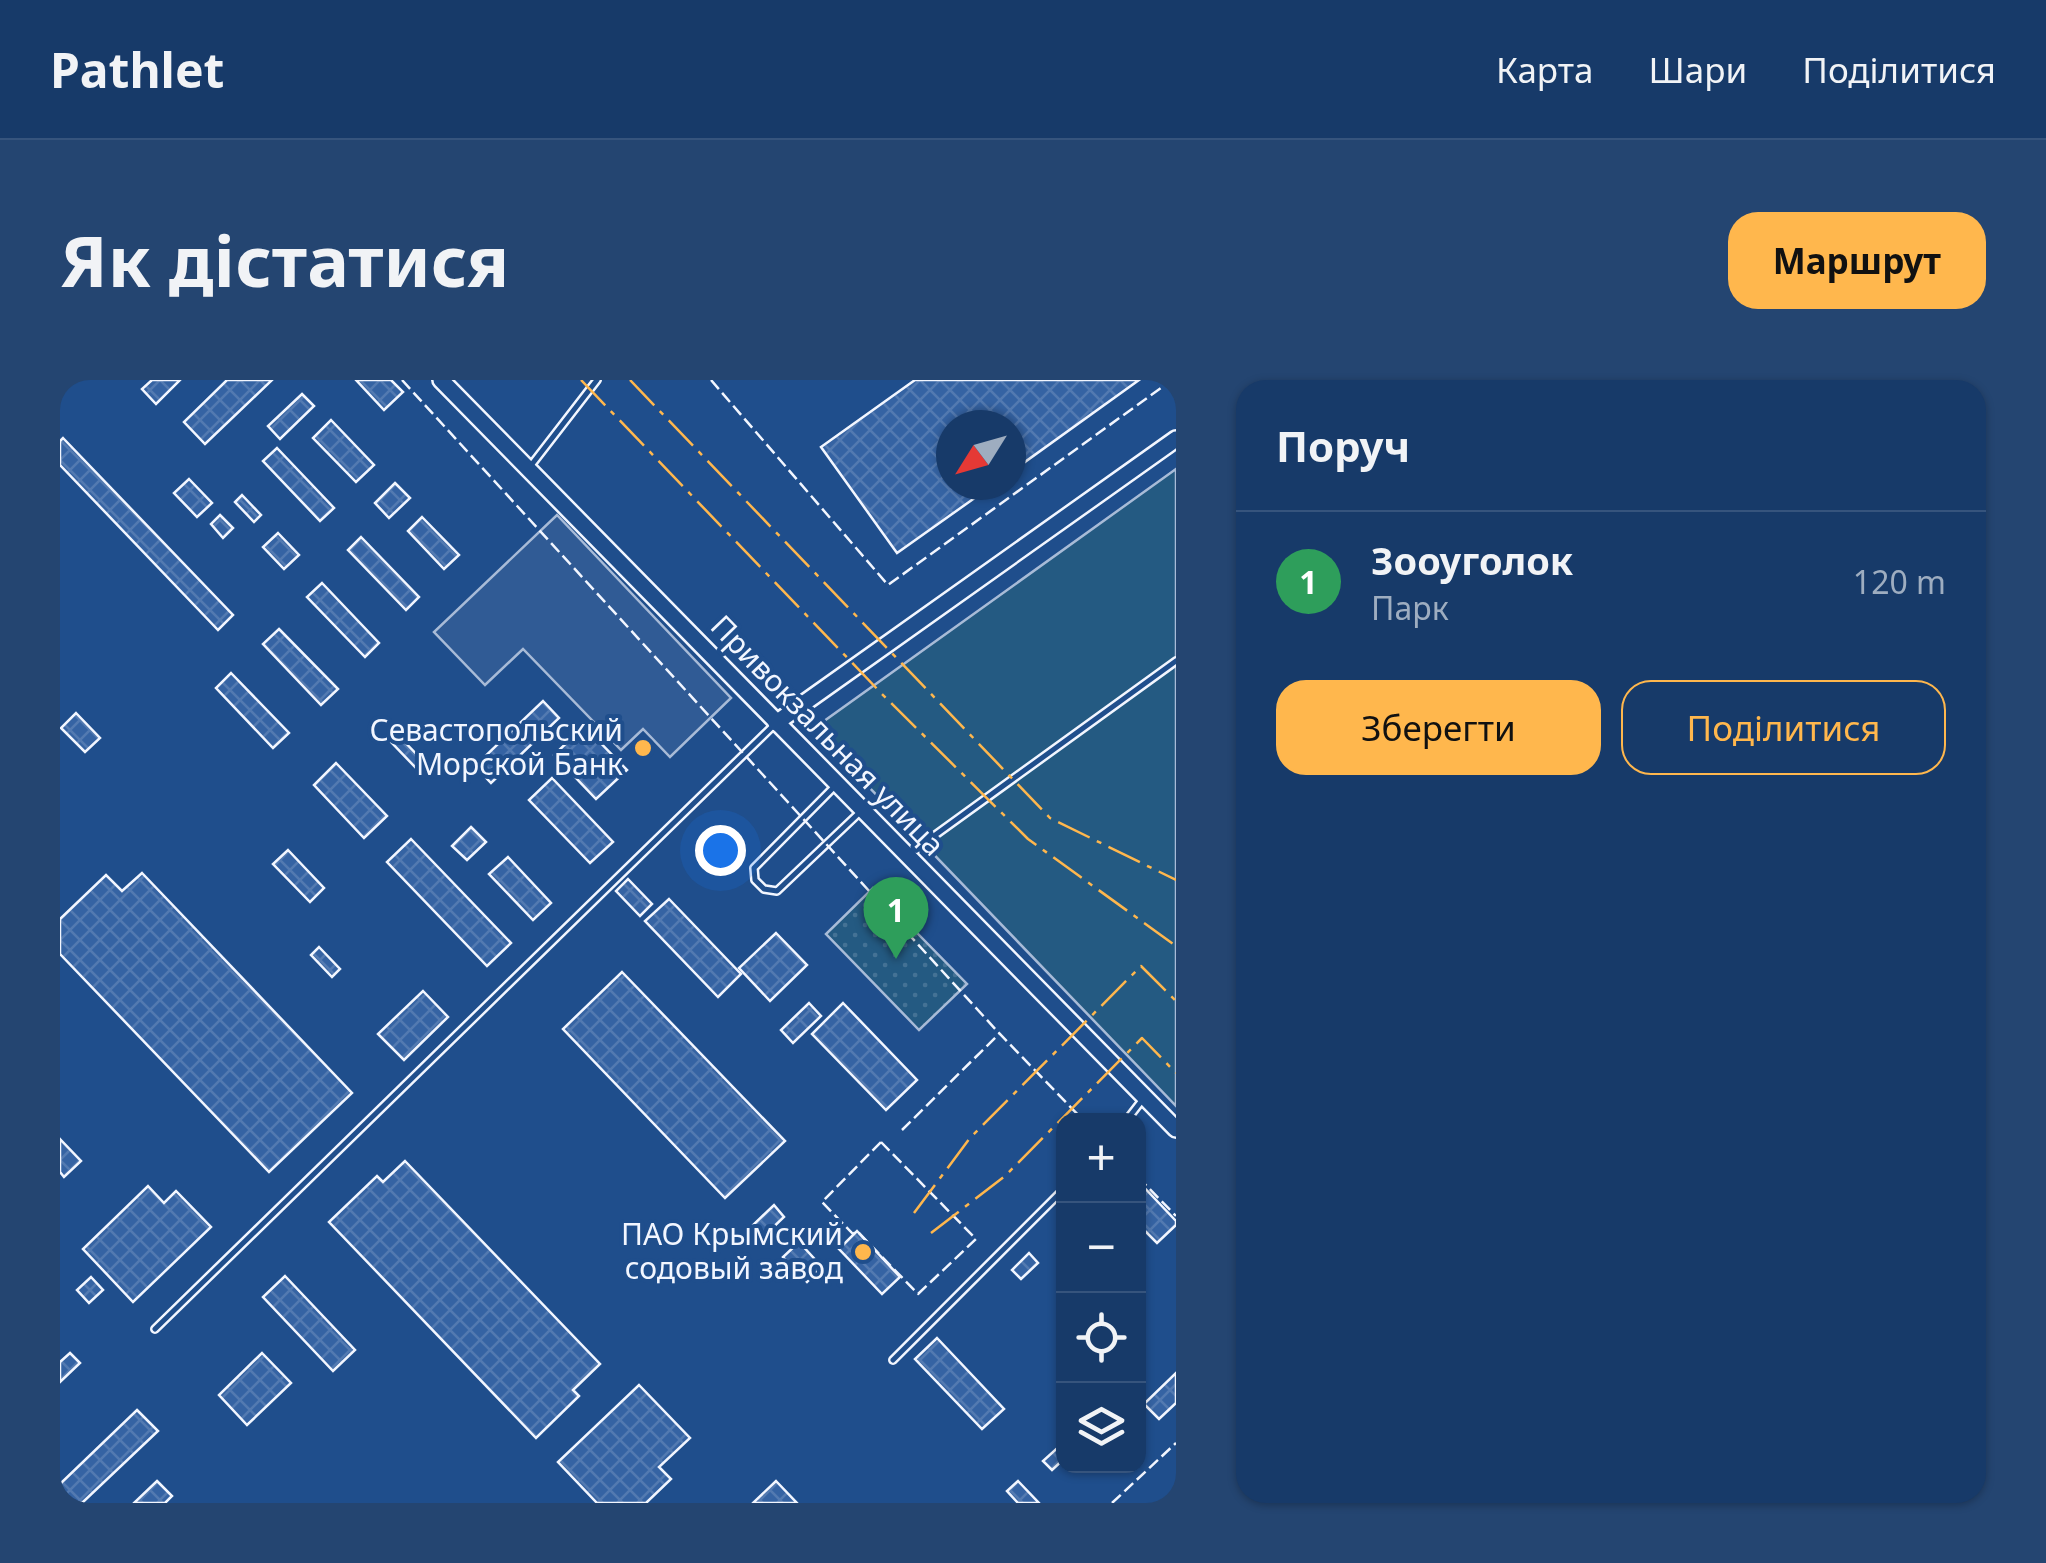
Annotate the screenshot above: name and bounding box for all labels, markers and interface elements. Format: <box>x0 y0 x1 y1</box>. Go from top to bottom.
text: Pathlet <box>50 37 224 102</box>
text: Карта <box>1496 46 1594 93</box>
text: Шари <box>1649 46 1747 93</box>
text: Поділитися <box>1802 46 1996 93</box>
text: Як дістатися <box>60 212 509 308</box>
button: Маршрут <box>1728 212 1986 309</box>
north arrow <box>936 410 1026 500</box>
text: Поруч <box>1276 417 1410 474</box>
text: Зооуголок <box>1371 534 1573 586</box>
text: 1 <box>1299 560 1318 603</box>
text: 120 m <box>1853 560 1946 603</box>
text: Парк <box>1371 586 1449 629</box>
street label: Привокзальная улица <box>702 606 954 864</box>
button: Зберегти <box>1276 680 1601 775</box>
button: Поділитися <box>1621 680 1946 775</box>
place label: Севастопольский Морской Банк <box>369 709 623 784</box>
marker: Севастопольский Морской Банк <box>632 737 654 759</box>
your location <box>695 825 746 876</box>
pin: 1 <box>864 876 928 959</box>
map controls <box>1056 1113 1146 1473</box>
button: + <box>1056 1113 1146 1203</box>
button: − <box>1056 1203 1146 1293</box>
place label: ПАО Крымский содовый завод <box>621 1213 843 1288</box>
marker: ПАО Крымский содовый завод <box>852 1241 874 1263</box>
button: locate <box>1056 1293 1146 1383</box>
button: layers <box>1056 1383 1146 1473</box>

